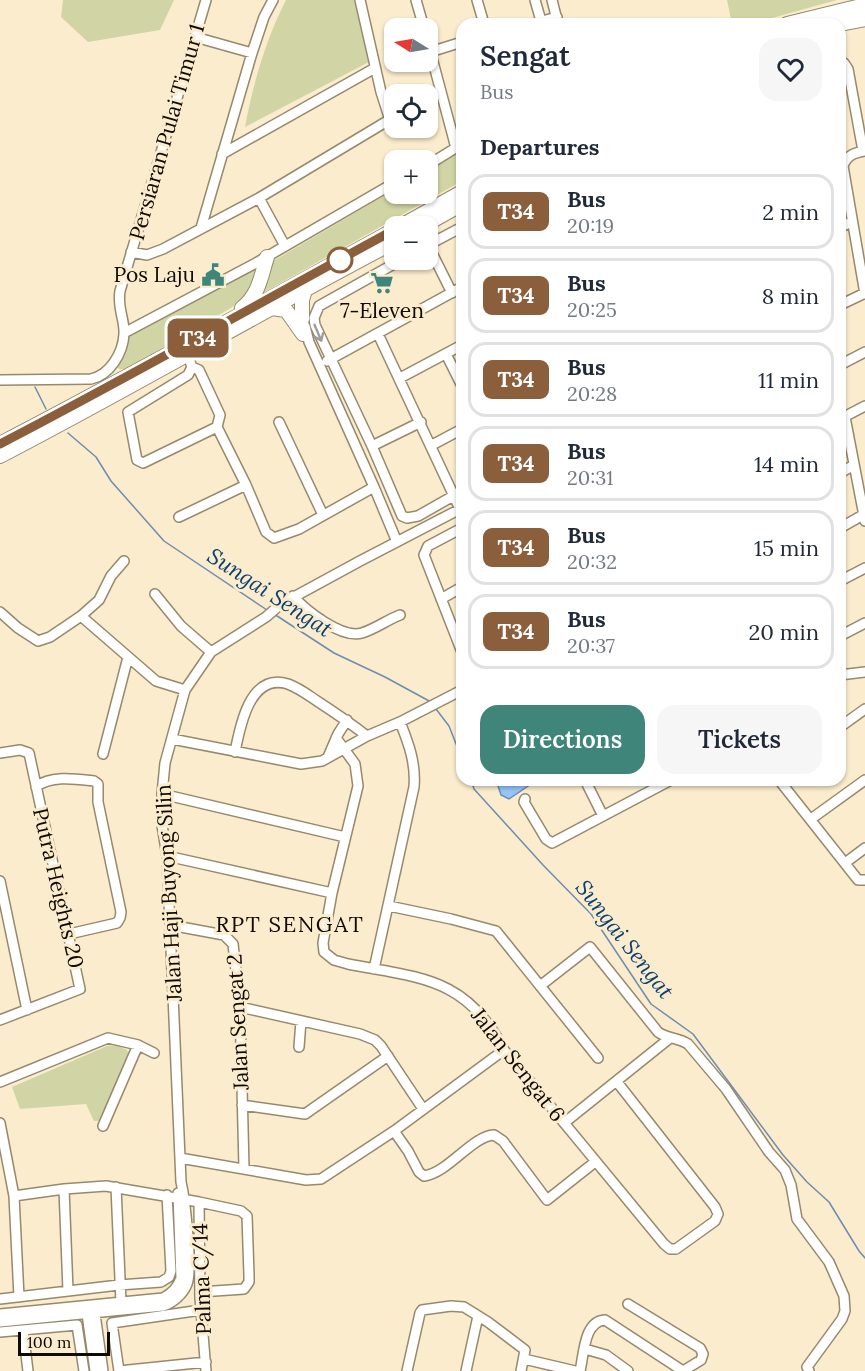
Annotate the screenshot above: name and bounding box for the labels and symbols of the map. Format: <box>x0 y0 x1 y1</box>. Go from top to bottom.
north arrow <box>384 18 438 72</box>
street label: Persiaran Pulai Timur 1 <box>123 21 210 243</box>
unlabelled marker <box>327 247 353 273</box>
place label: Pos Laju <box>113 261 195 288</box>
public building icon: Pos Laju <box>200 262 226 288</box>
supermarket icon: 7-Eleven <box>369 270 395 296</box>
place label: 7-Eleven <box>340 297 424 324</box>
line badge: T34 <box>164 318 232 358</box>
one-way arrow <box>313 323 325 341</box>
water label: Sungai Sengat <box>202 541 338 643</box>
street label: Jalan Haji Buyong Silin <box>149 783 188 1003</box>
street label: Putra Heights 20 <box>27 805 90 971</box>
water label: Sungai Sengat <box>570 874 680 1004</box>
district label: RPT SENGAT <box>216 910 364 938</box>
street label: Jalan Sengat 2 <box>220 953 255 1092</box>
street label: Jalan Sengat 6 <box>465 1001 571 1127</box>
street label: Palma C/14 <box>186 1223 217 1335</box>
scale bar <box>18 1329 110 1356</box>

